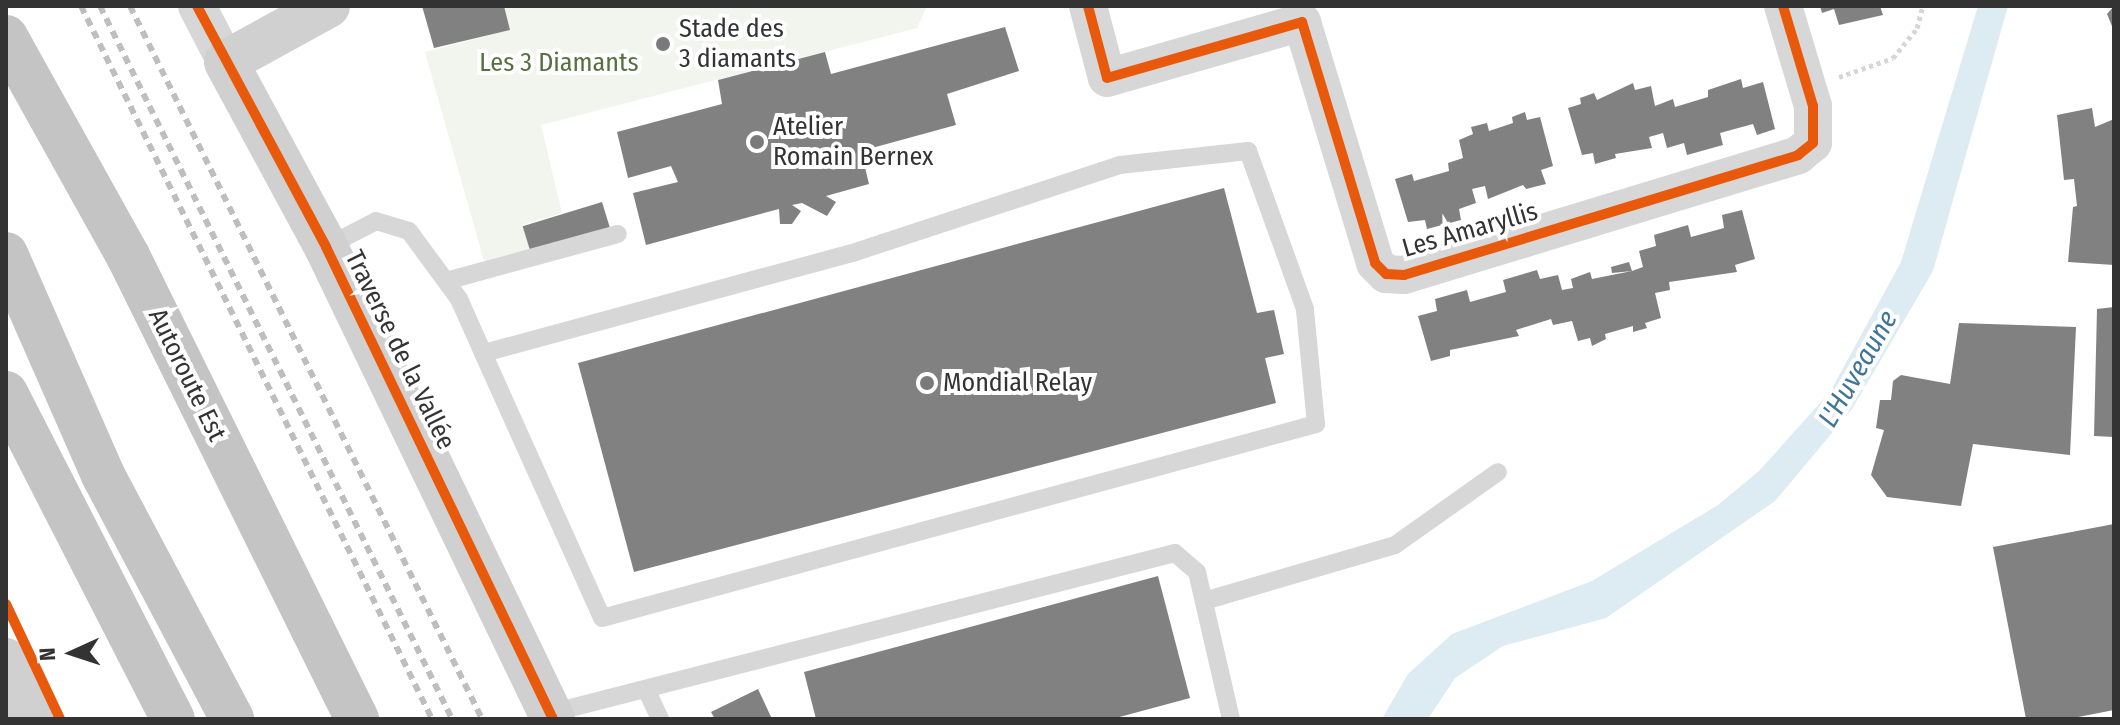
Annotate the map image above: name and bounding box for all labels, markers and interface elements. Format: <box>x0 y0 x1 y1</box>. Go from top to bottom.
place label: Stade des 3 diamants <box>679 13 796 74</box>
marker: Stade des 3 diamants <box>654 35 672 53</box>
park label: Les 3 Diamants <box>479 47 639 79</box>
place label: Atelier Romain Bernex <box>773 111 933 172</box>
marker: Atelier Romain Bernex <box>748 133 766 151</box>
street label: Les Amaryllis <box>1399 196 1541 264</box>
street label: Traverse de la Vallée <box>338 245 462 455</box>
street label: Autoroute Est <box>142 304 232 446</box>
water label: L'Huveaune <box>1811 305 1905 433</box>
place label: Mondial Relay <box>943 367 1092 399</box>
marker: Mondial Relay <box>918 374 936 392</box>
north arrow <box>32 613 112 693</box>
text: N <box>34 647 61 662</box>

